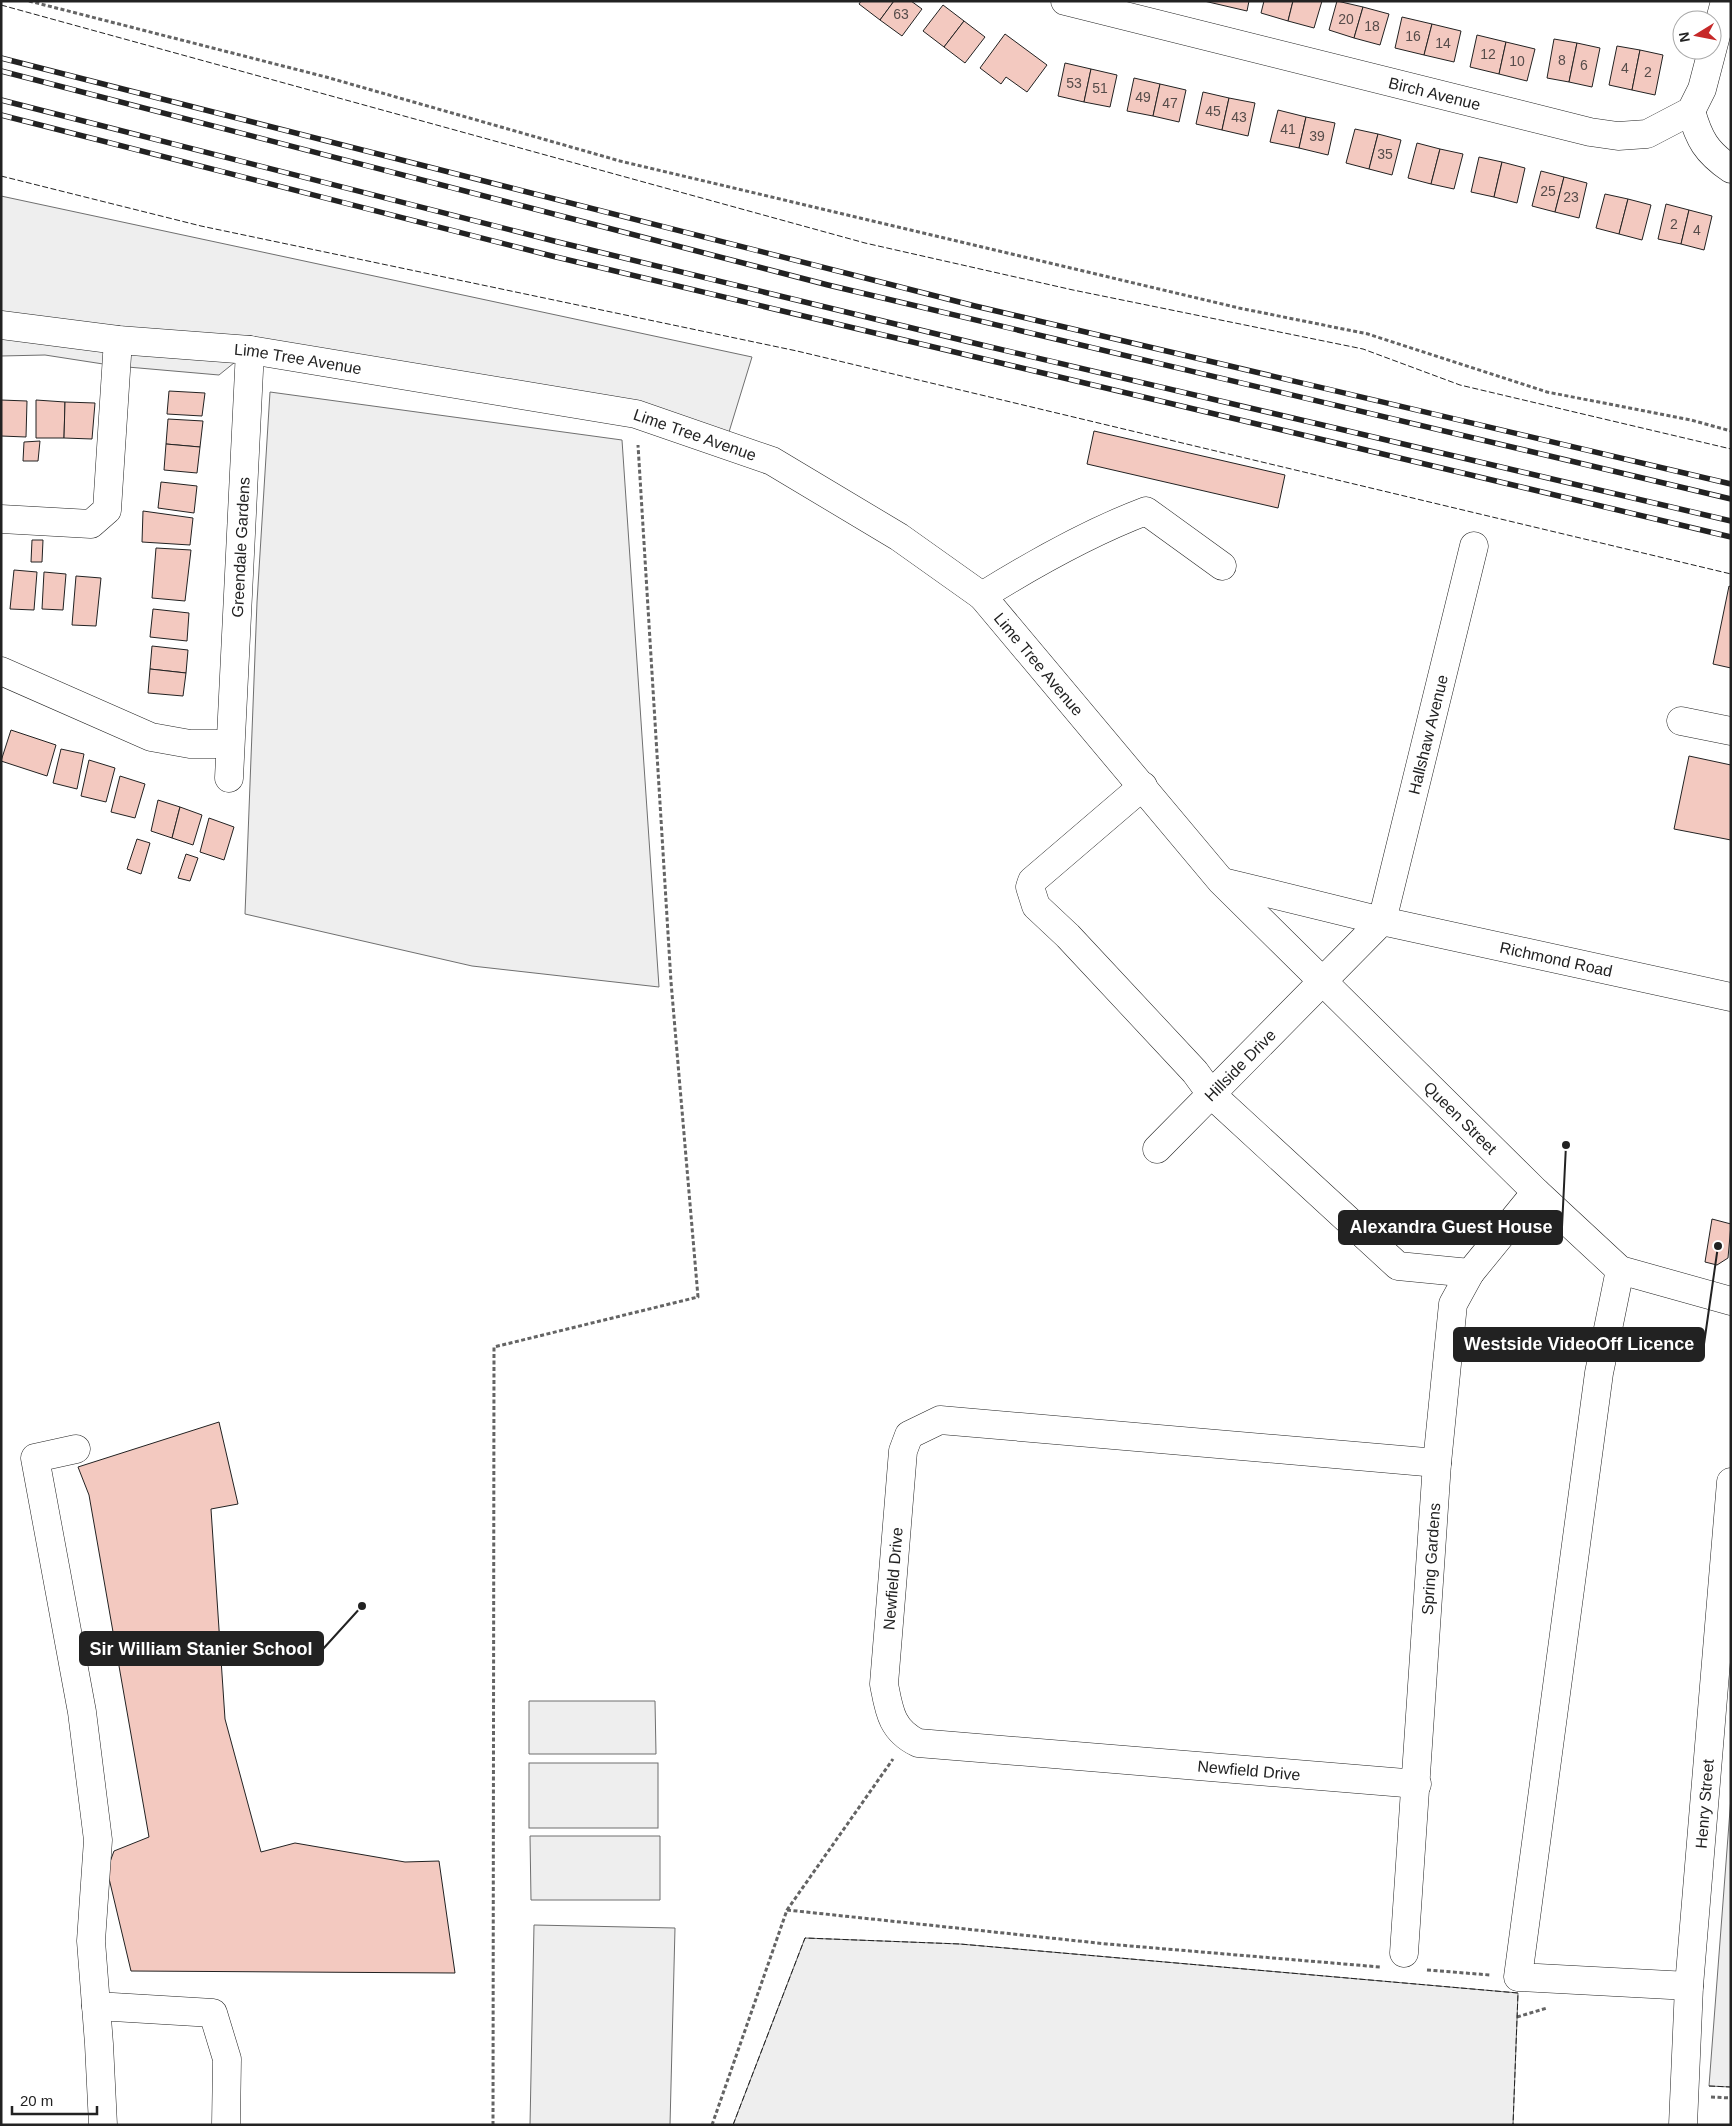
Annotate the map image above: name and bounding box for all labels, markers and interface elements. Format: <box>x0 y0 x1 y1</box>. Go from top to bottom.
house number: 63 <box>893 6 909 22</box>
north arrow <box>1672 10 1722 60</box>
house number: 20 <box>1338 11 1354 27</box>
house number: 18 <box>1364 18 1380 34</box>
house number: 16 <box>1405 28 1421 44</box>
text: N <box>1675 31 1693 44</box>
house number: 14 <box>1435 35 1451 51</box>
house number: 12 <box>1480 46 1496 62</box>
house number: 8 <box>1558 52 1566 68</box>
house number: 10 <box>1509 53 1525 69</box>
house number: 6 <box>1580 57 1588 73</box>
house number: 4 <box>1621 60 1629 76</box>
house number: 2 <box>1644 64 1652 80</box>
street label: Birch Avenue <box>1387 74 1482 113</box>
house number: 53 <box>1066 75 1082 91</box>
house number: 51 <box>1092 80 1108 96</box>
house number: 49 <box>1135 89 1151 105</box>
house number: 47 <box>1162 95 1178 111</box>
house number: 45 <box>1205 103 1221 119</box>
house number: 43 <box>1231 109 1247 125</box>
house number: 41 <box>1280 121 1296 137</box>
house number: 39 <box>1309 128 1325 144</box>
house number: 35 <box>1377 146 1393 162</box>
house number: 25 <box>1540 183 1556 199</box>
house number: 23 <box>1563 189 1579 205</box>
house number: 2 <box>1670 216 1678 232</box>
house number: 4 <box>1693 222 1701 238</box>
street label: Lime Tree Avenue <box>234 341 363 377</box>
street label: Lime Tree Avenue <box>631 406 759 464</box>
street label: Greendale Gardens <box>229 477 253 618</box>
street label: Lime Tree Avenue <box>991 609 1087 719</box>
street label: Hallshaw Avenue <box>1405 673 1451 796</box>
street label: Richmond Road <box>1498 939 1614 980</box>
street label: Hillside Drive <box>1201 1026 1279 1105</box>
street label: Queen Street <box>1420 1078 1501 1158</box>
callout: Alexandra Guest House <box>1339 1211 1562 1244</box>
text: Alexandra Guest House <box>1349 1217 1553 1237</box>
callout: Westside VideoOff Licence <box>1454 1328 1704 1361</box>
text: Westside VideoOff Licence <box>1464 1334 1694 1354</box>
street label: Spring Gardens <box>1419 1502 1443 1615</box>
street label: Newfield Drive <box>880 1526 906 1631</box>
callout: Sir William Stanier School <box>80 1632 323 1665</box>
text: Sir William Stanier School <box>90 1639 312 1659</box>
street label: Newfield Drive <box>1197 1758 1301 1783</box>
street label: Henry Street <box>1692 1758 1717 1849</box>
scale bar <box>12 2084 98 2116</box>
text: 20 m <box>20 2092 53 2109</box>

